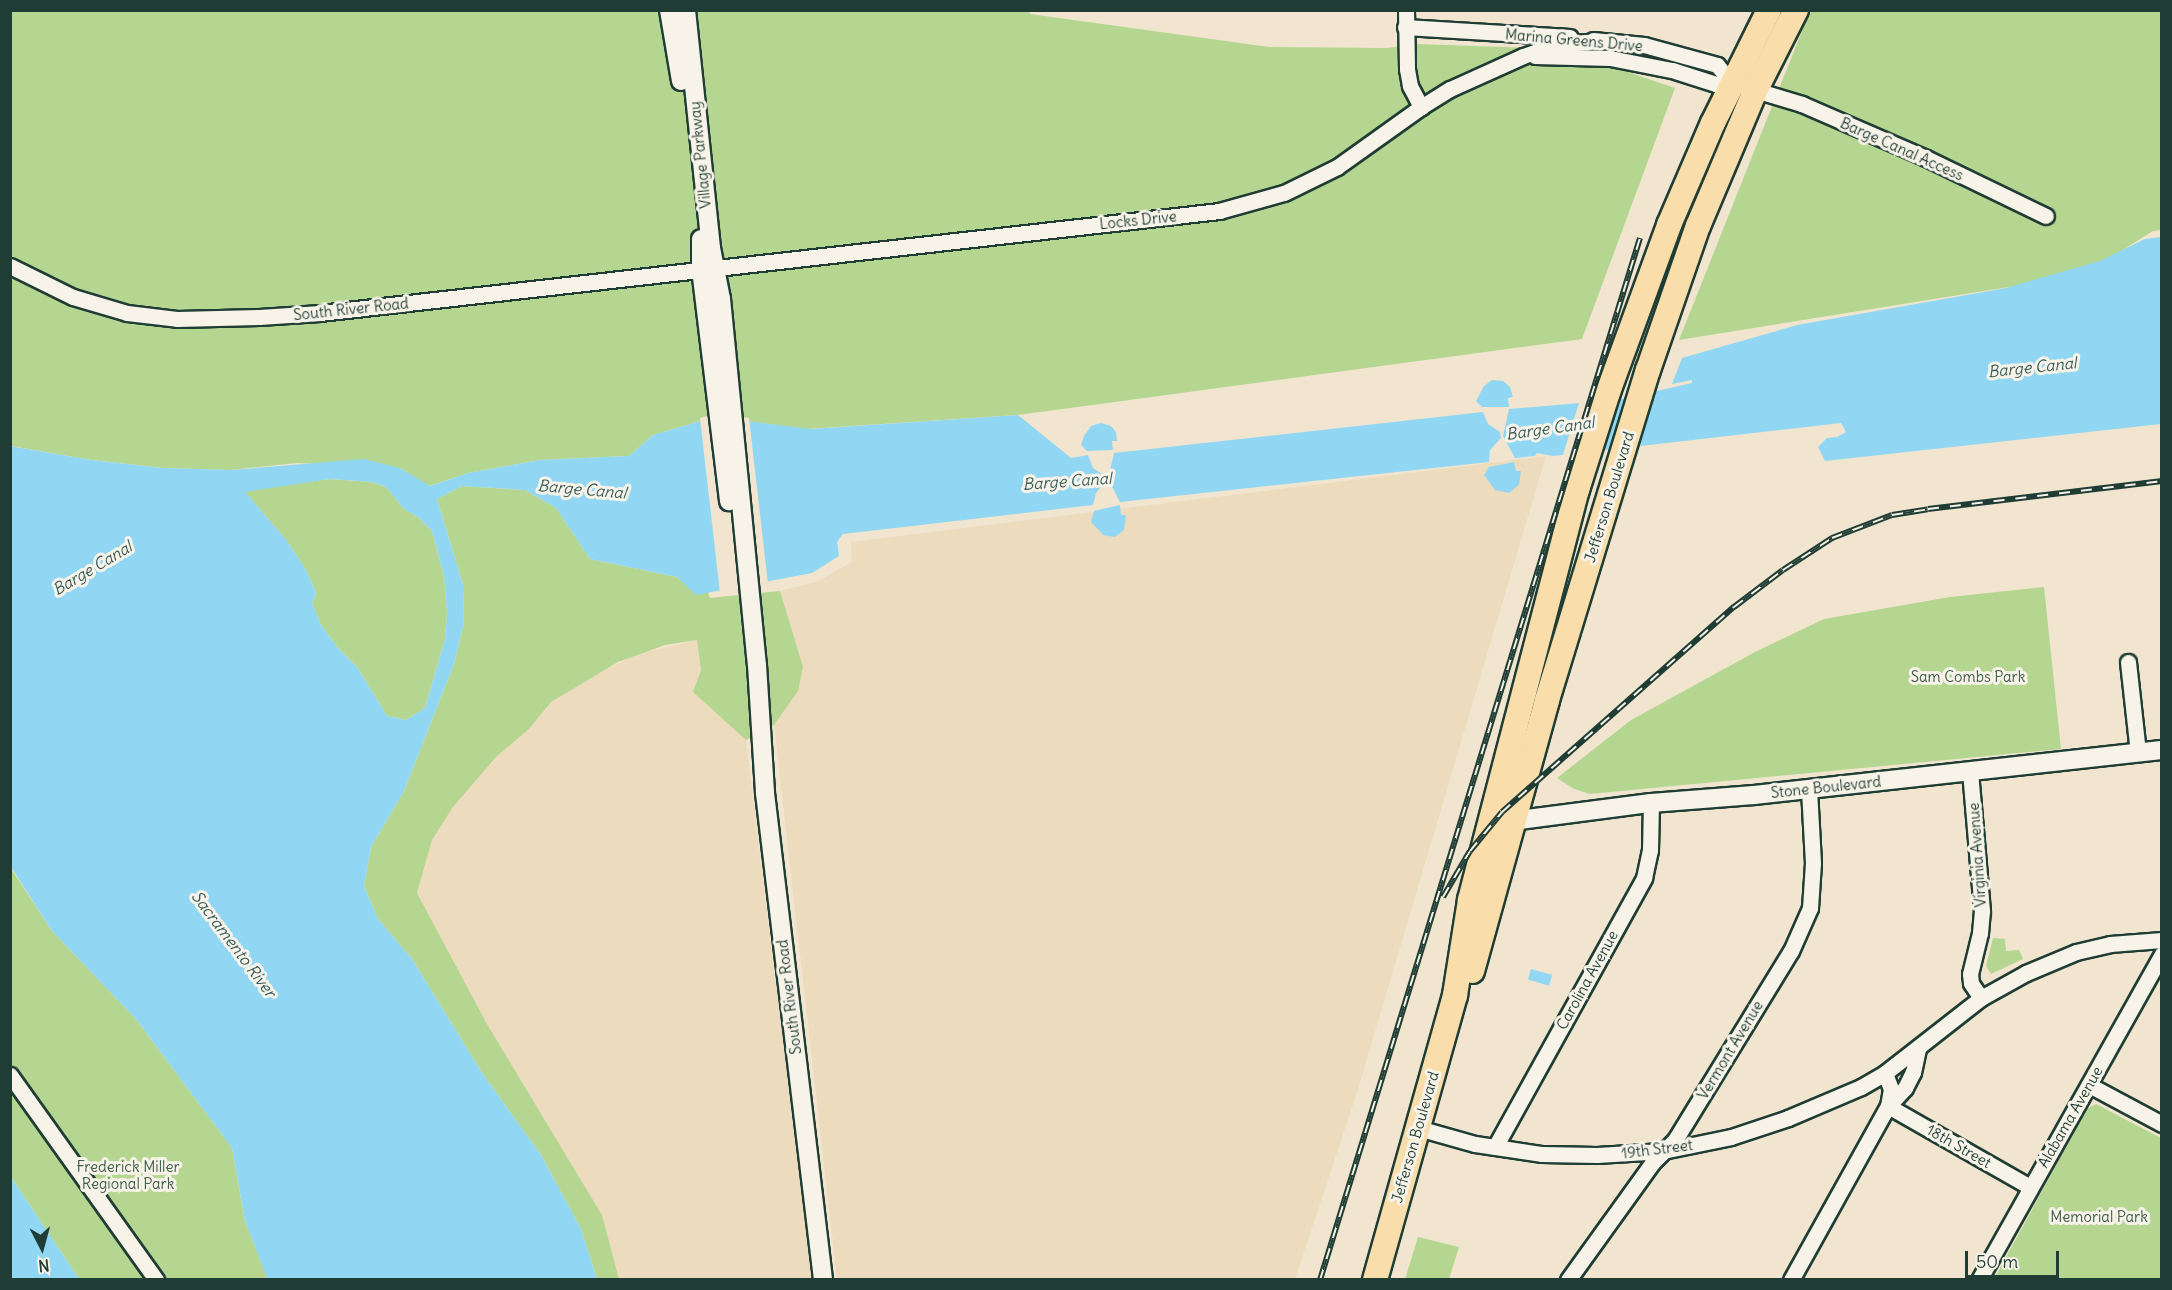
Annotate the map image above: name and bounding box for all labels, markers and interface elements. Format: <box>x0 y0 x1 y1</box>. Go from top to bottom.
street label: Marina Greens Drive <box>1504 25 1644 55</box>
street label: Village Parkway <box>685 100 715 210</box>
street label: Barge Canal Access <box>1838 114 1966 184</box>
street label: Locks Drive <box>1098 207 1178 233</box>
street label: South River Road <box>292 294 410 324</box>
water label: Barge Canal <box>1987 353 2077 381</box>
water label: Barge Canal <box>1505 412 1595 444</box>
street label: Jefferson Boulevard <box>1581 429 1637 565</box>
water label: Barge Canal <box>1022 468 1112 494</box>
water label: Barge Canal <box>537 476 627 502</box>
water label: Barge Canal <box>49 537 135 599</box>
park label: Sam Combs Park <box>1911 668 2025 686</box>
street label: Stone Boulevard <box>1770 772 1882 802</box>
street label: Virginia Avenue <box>1964 802 1990 908</box>
water label: Sacramento River <box>188 887 280 1001</box>
street label: Carolina Avenue <box>1552 927 1622 1033</box>
street label: South River Road <box>773 938 805 1056</box>
street label: Vermont Avenue <box>1693 997 1767 1103</box>
street label: Alabama Avenue <box>2034 1063 2106 1171</box>
street label: Jefferson Boulevard <box>1388 1069 1442 1205</box>
street label: 18th Street <box>1923 1120 1995 1172</box>
street label: 19th Street <box>1620 1136 1694 1162</box>
park label: Frederick Miller Regional Park <box>76 1157 180 1192</box>
park label: Memorial Park <box>2050 1208 2148 1226</box>
north arrow <box>12 1218 72 1278</box>
scale bar <box>1968 1239 2062 1277</box>
text: 50 m <box>1976 1250 2018 1273</box>
text: N <box>37 1255 50 1276</box>

